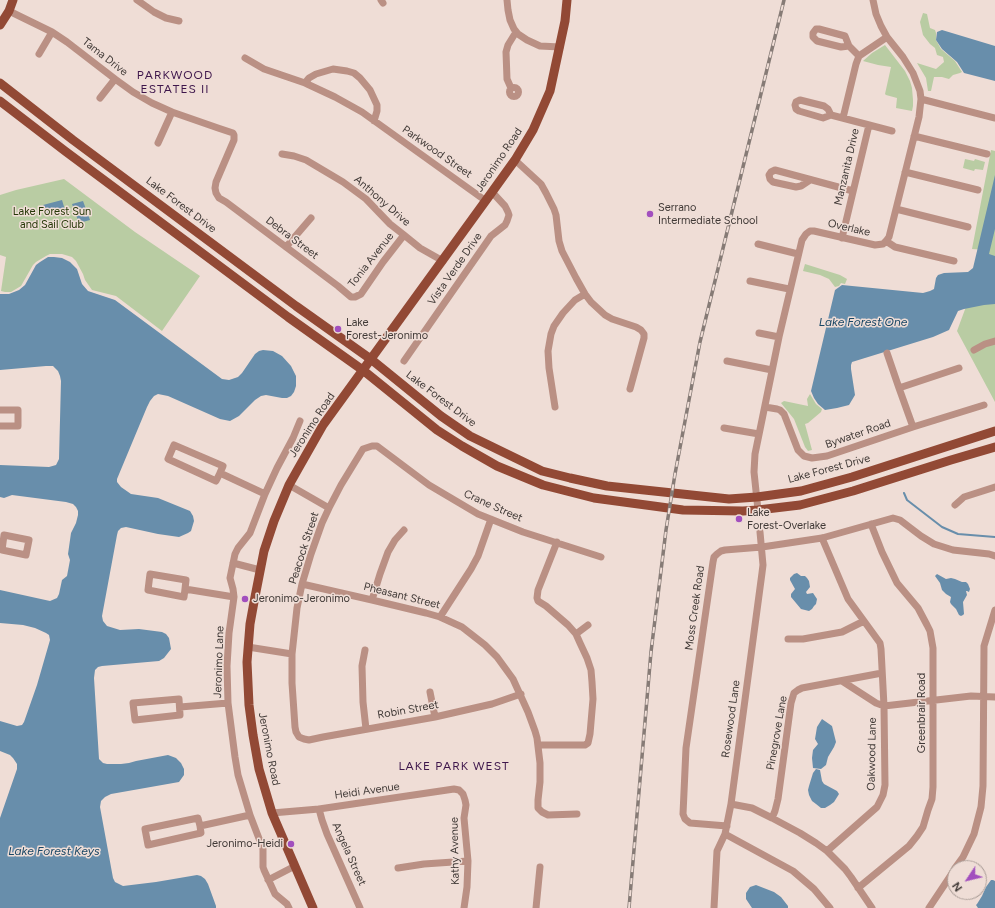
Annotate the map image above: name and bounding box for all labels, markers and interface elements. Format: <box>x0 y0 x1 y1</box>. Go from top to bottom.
street label: Tama Drive <box>80 35 130 79</box>
district label: PARKWOOD ESTATES II <box>137 68 213 96</box>
street label: Parkwood Street <box>400 123 474 181</box>
street label: Jeronimo Road <box>473 126 525 194</box>
street label: Manzanita Drive <box>832 127 862 207</box>
street label: Anthony Drive <box>351 173 413 229</box>
street label: Lake Forest Drive <box>143 174 219 236</box>
place label: Serrano Intermediate School <box>658 201 758 227</box>
park label: Lake Forest Sun and Sail Club <box>13 205 91 231</box>
marker: Serrano Intermediate School <box>645 209 655 219</box>
street label: Debra Street <box>263 214 321 262</box>
street label: Overlake <box>827 217 871 239</box>
street label: Tonia Avenue <box>345 230 397 290</box>
street label: Vista Verde Drive <box>425 230 485 308</box>
water label: Lake Forest One <box>819 315 907 329</box>
place label: Lake Forest-Jeronimo <box>346 316 428 342</box>
marker: Lake Forest-Jeronimo <box>333 324 343 334</box>
street label: Lake Forest Drive <box>403 368 479 430</box>
street label: Jeronimo Road <box>286 390 338 460</box>
street label: Bywater Road <box>823 417 893 451</box>
street label: Lake Forest Drive <box>786 452 872 486</box>
street label: Crane Street <box>462 487 524 525</box>
place label: Lake Forest-Overlake <box>747 506 826 532</box>
street label: Peacock Street <box>286 510 322 586</box>
marker: Lake Forest-Overlake <box>734 514 744 524</box>
street label: Moss Creek Road <box>683 565 707 651</box>
street label: Pheasant Street <box>362 580 442 612</box>
place label: Jeronimo-Jeronimo <box>253 592 350 606</box>
marker: Jeronimo-Jeronimo <box>240 594 250 604</box>
street label: Jeronimo Lane <box>211 626 227 698</box>
street label: Greenbrair Road <box>915 673 929 753</box>
street label: Rosewood Lane <box>719 679 743 759</box>
street label: Pinegrove Lane <box>764 695 790 771</box>
street label: Robin Street <box>376 698 440 722</box>
street label: Jeronimo Road <box>255 711 283 787</box>
street label: Oakwood Lane <box>865 717 879 791</box>
district label: LAKE PARK WEST <box>398 759 510 773</box>
street label: Heidi Avenue <box>334 780 400 802</box>
street label: Kathy Avenue <box>448 817 462 885</box>
street label: Angela Street <box>329 820 369 888</box>
place label: Jeronimo-Heidi <box>206 837 283 851</box>
marker: Jeronimo-Heidi <box>286 839 296 849</box>
water label: Lake Forest Keys <box>8 844 100 858</box>
north arrow <box>947 860 987 900</box>
text: N <box>950 879 965 894</box>

